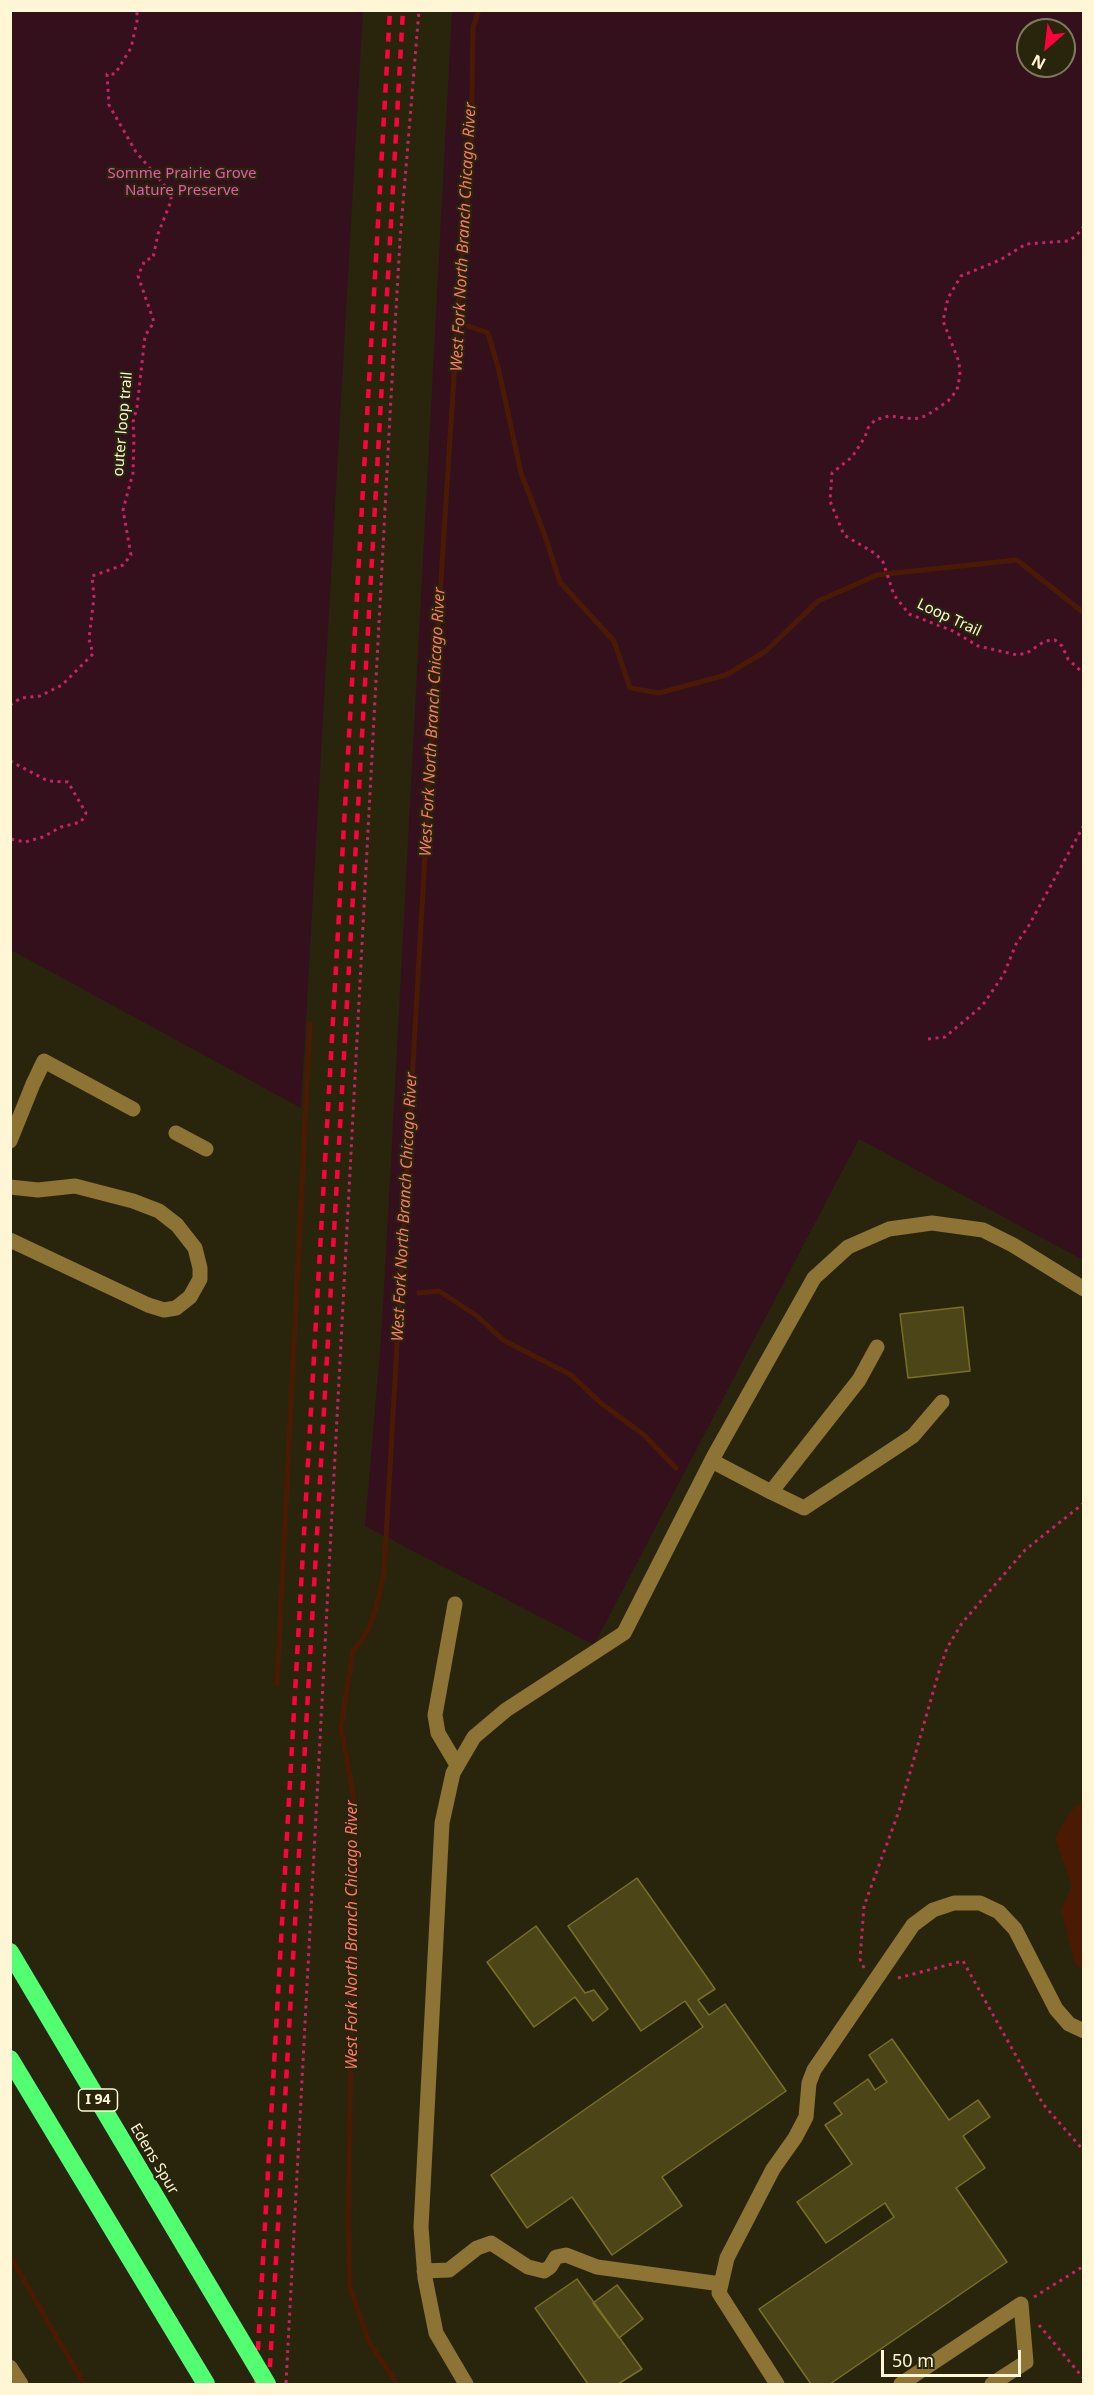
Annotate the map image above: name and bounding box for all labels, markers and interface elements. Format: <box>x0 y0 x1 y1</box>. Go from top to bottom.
north arrow <box>1016 18 1076 78</box>
text: N <box>1028 49 1049 75</box>
water label: West Fork North Branch Chicago River <box>447 102 481 372</box>
park label: Somme Prairie Grove Nature Preserve <box>107 165 257 200</box>
street label: outer loop trail <box>109 371 137 477</box>
water label: West Fork North Branch Chicago River <box>416 587 450 857</box>
street label: Loop Trail <box>914 595 984 641</box>
water label: West Fork North Branch Chicago River <box>388 1072 422 1342</box>
water label: West Fork North Branch Chicago River <box>342 1800 362 2070</box>
road number: I 94 <box>78 2089 118 2111</box>
street label: Edens Spur <box>126 2120 182 2198</box>
scale bar <box>884 2338 1024 2376</box>
text: 50 m <box>892 2348 934 2372</box>

